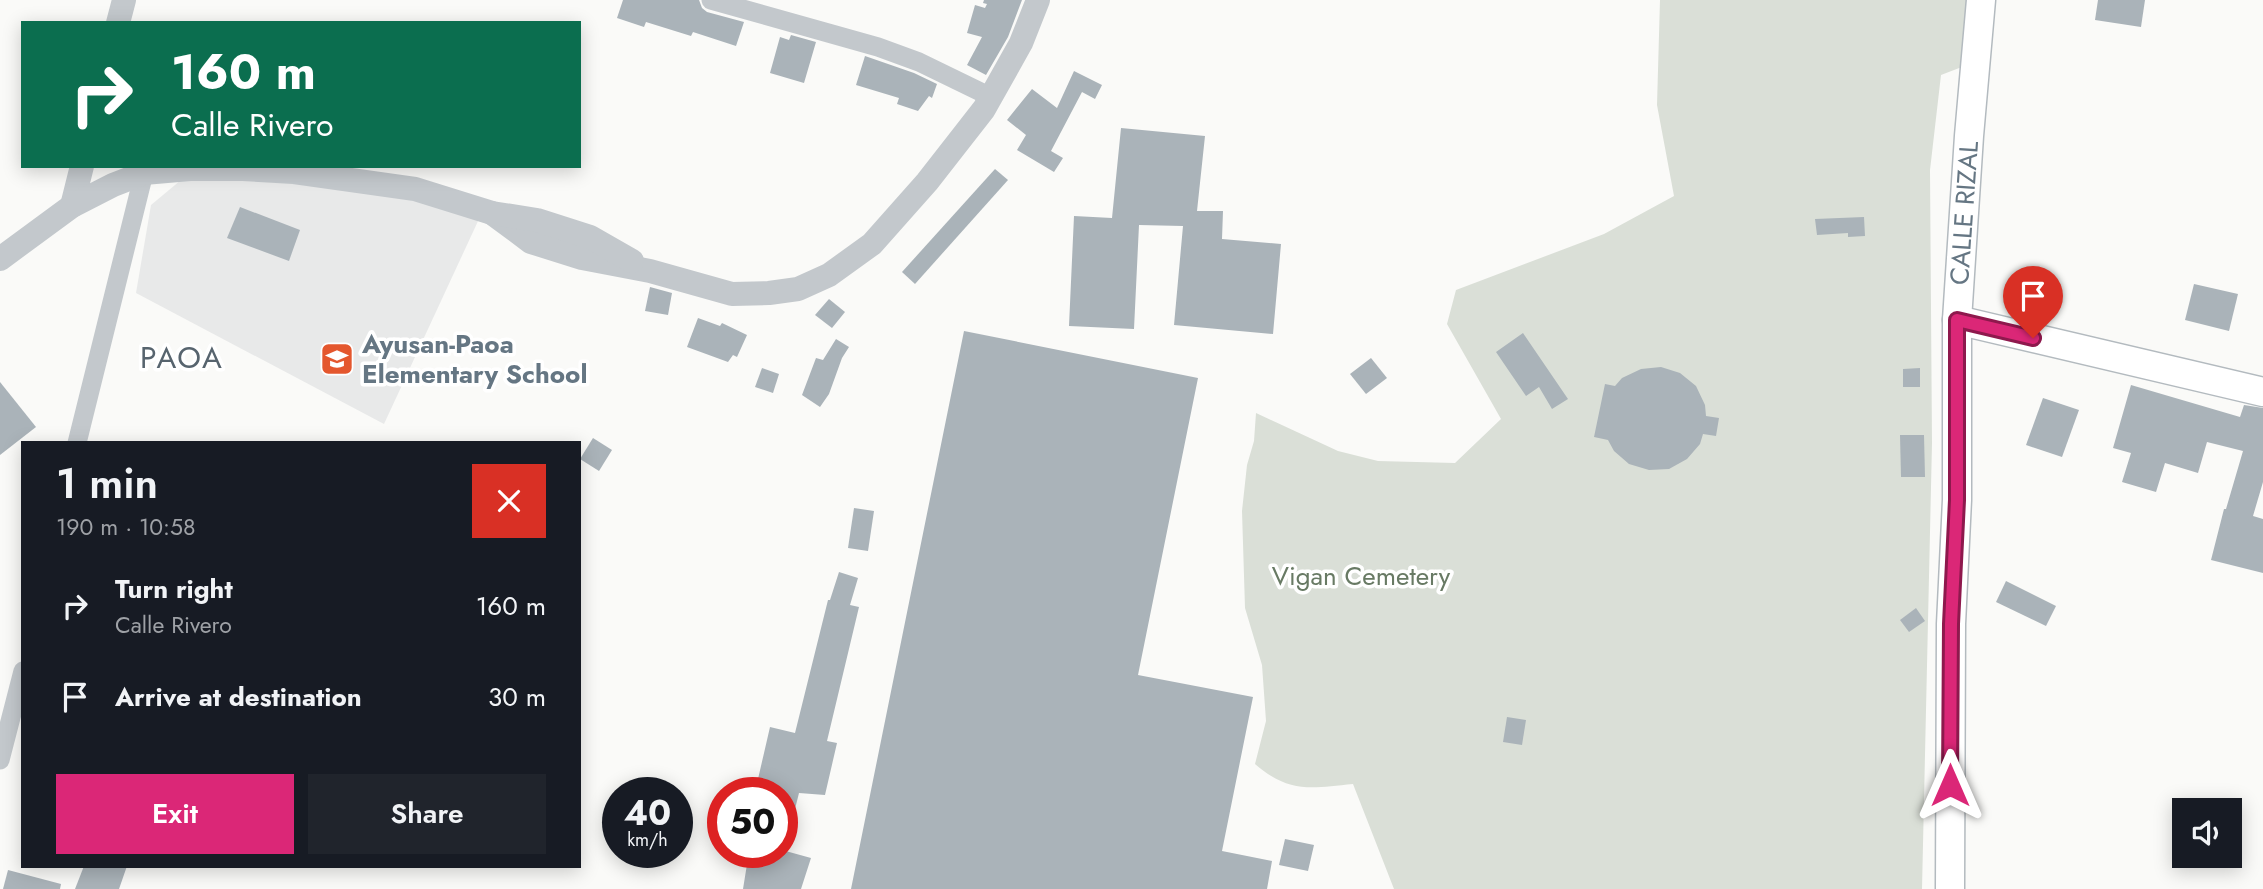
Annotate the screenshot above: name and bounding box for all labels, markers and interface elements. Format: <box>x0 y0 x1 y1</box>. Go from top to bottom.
text: 160 m <box>171 37 316 107</box>
icon: right <box>56 49 147 140</box>
text: Calle Rivero <box>171 102 333 148</box>
street label: CALLE RIZAL <box>1940 140 1988 286</box>
pin <box>2003 266 2063 338</box>
icon: arrive <box>2014 277 2052 315</box>
place label: Ayusan-Paoa Elementary School <box>361 325 587 393</box>
district label: PAOA <box>140 336 224 379</box>
school or university icon: Ayusan-Paoa Elementary School <box>318 340 356 378</box>
text: 1 min <box>56 453 158 514</box>
button: close <box>472 464 546 538</box>
text: 190 m · 10:58 <box>56 510 196 544</box>
park label: Vigan Cemetery <box>1272 557 1451 595</box>
text: Turn right <box>115 570 233 608</box>
icon: right <box>56 587 94 625</box>
text: 160 m <box>476 587 546 625</box>
text: Calle Rivero <box>115 608 232 642</box>
icon: arrive <box>56 678 94 716</box>
text: Arrive at destination <box>115 678 362 716</box>
text: 30 m <box>488 678 546 716</box>
position arrow <box>1913 748 1987 822</box>
button: Exit <box>56 774 294 854</box>
button: Share <box>308 774 546 854</box>
speed limit sign: 50 <box>707 777 798 868</box>
text: 40 <box>624 788 671 838</box>
map controls <box>2172 798 2242 868</box>
button: sound <box>2172 798 2242 868</box>
text: km/h <box>627 827 668 853</box>

